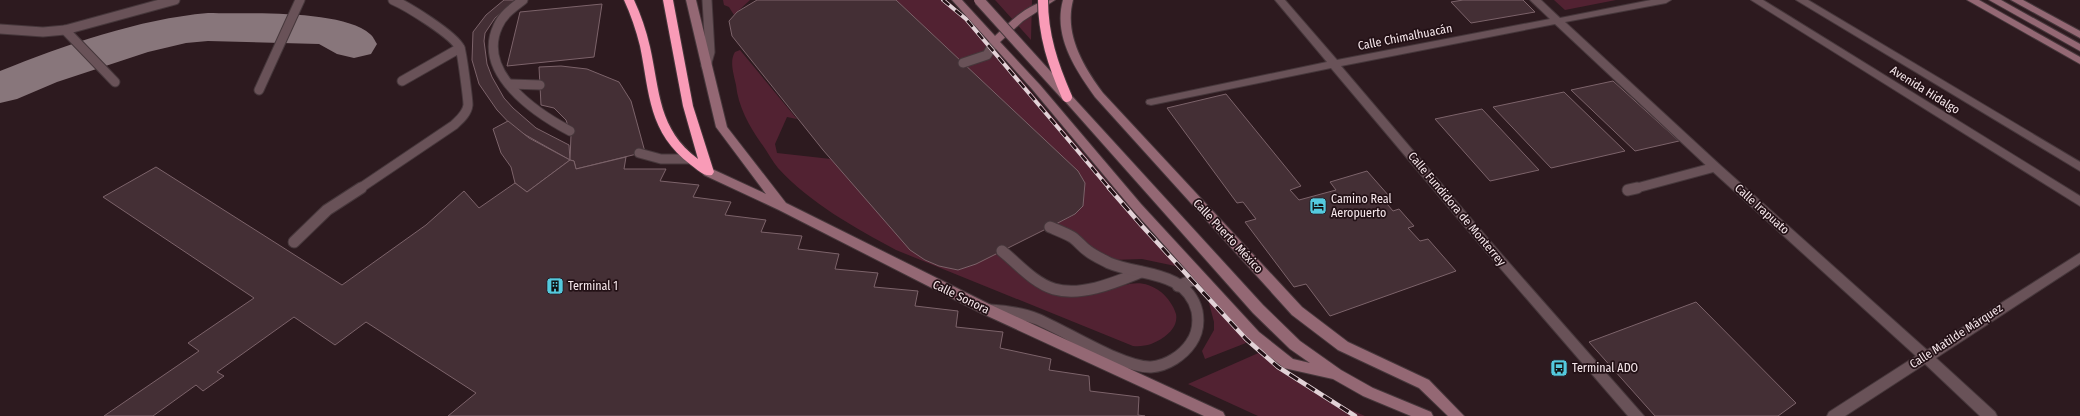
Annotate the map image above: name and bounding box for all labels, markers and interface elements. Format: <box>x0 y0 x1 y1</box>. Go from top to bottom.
street label: Calle Chimalhuacán <box>1357 21 1453 53</box>
street label: Avenida Hidalgo <box>1888 63 1962 117</box>
street label: Calle Fundidora de Monterrey <box>1405 149 1509 269</box>
street label: Calle Irapuato <box>1732 181 1792 237</box>
place label: Camino Real Aeropuerto <box>1331 192 1392 220</box>
street label: Calle Puerto México <box>1190 196 1266 276</box>
hotel icon: Camino Real Aeropuerto <box>1308 196 1328 216</box>
building icon: Terminal 1 <box>545 276 565 296</box>
street label: Calle Sonora <box>930 277 992 317</box>
place label: Terminal 1 <box>568 279 618 293</box>
street label: Calle Matilde Márquez <box>1907 301 2005 371</box>
bus stop icon: Terminal ADO <box>1549 358 1569 378</box>
place label: Terminal ADO <box>1572 361 1638 375</box>

